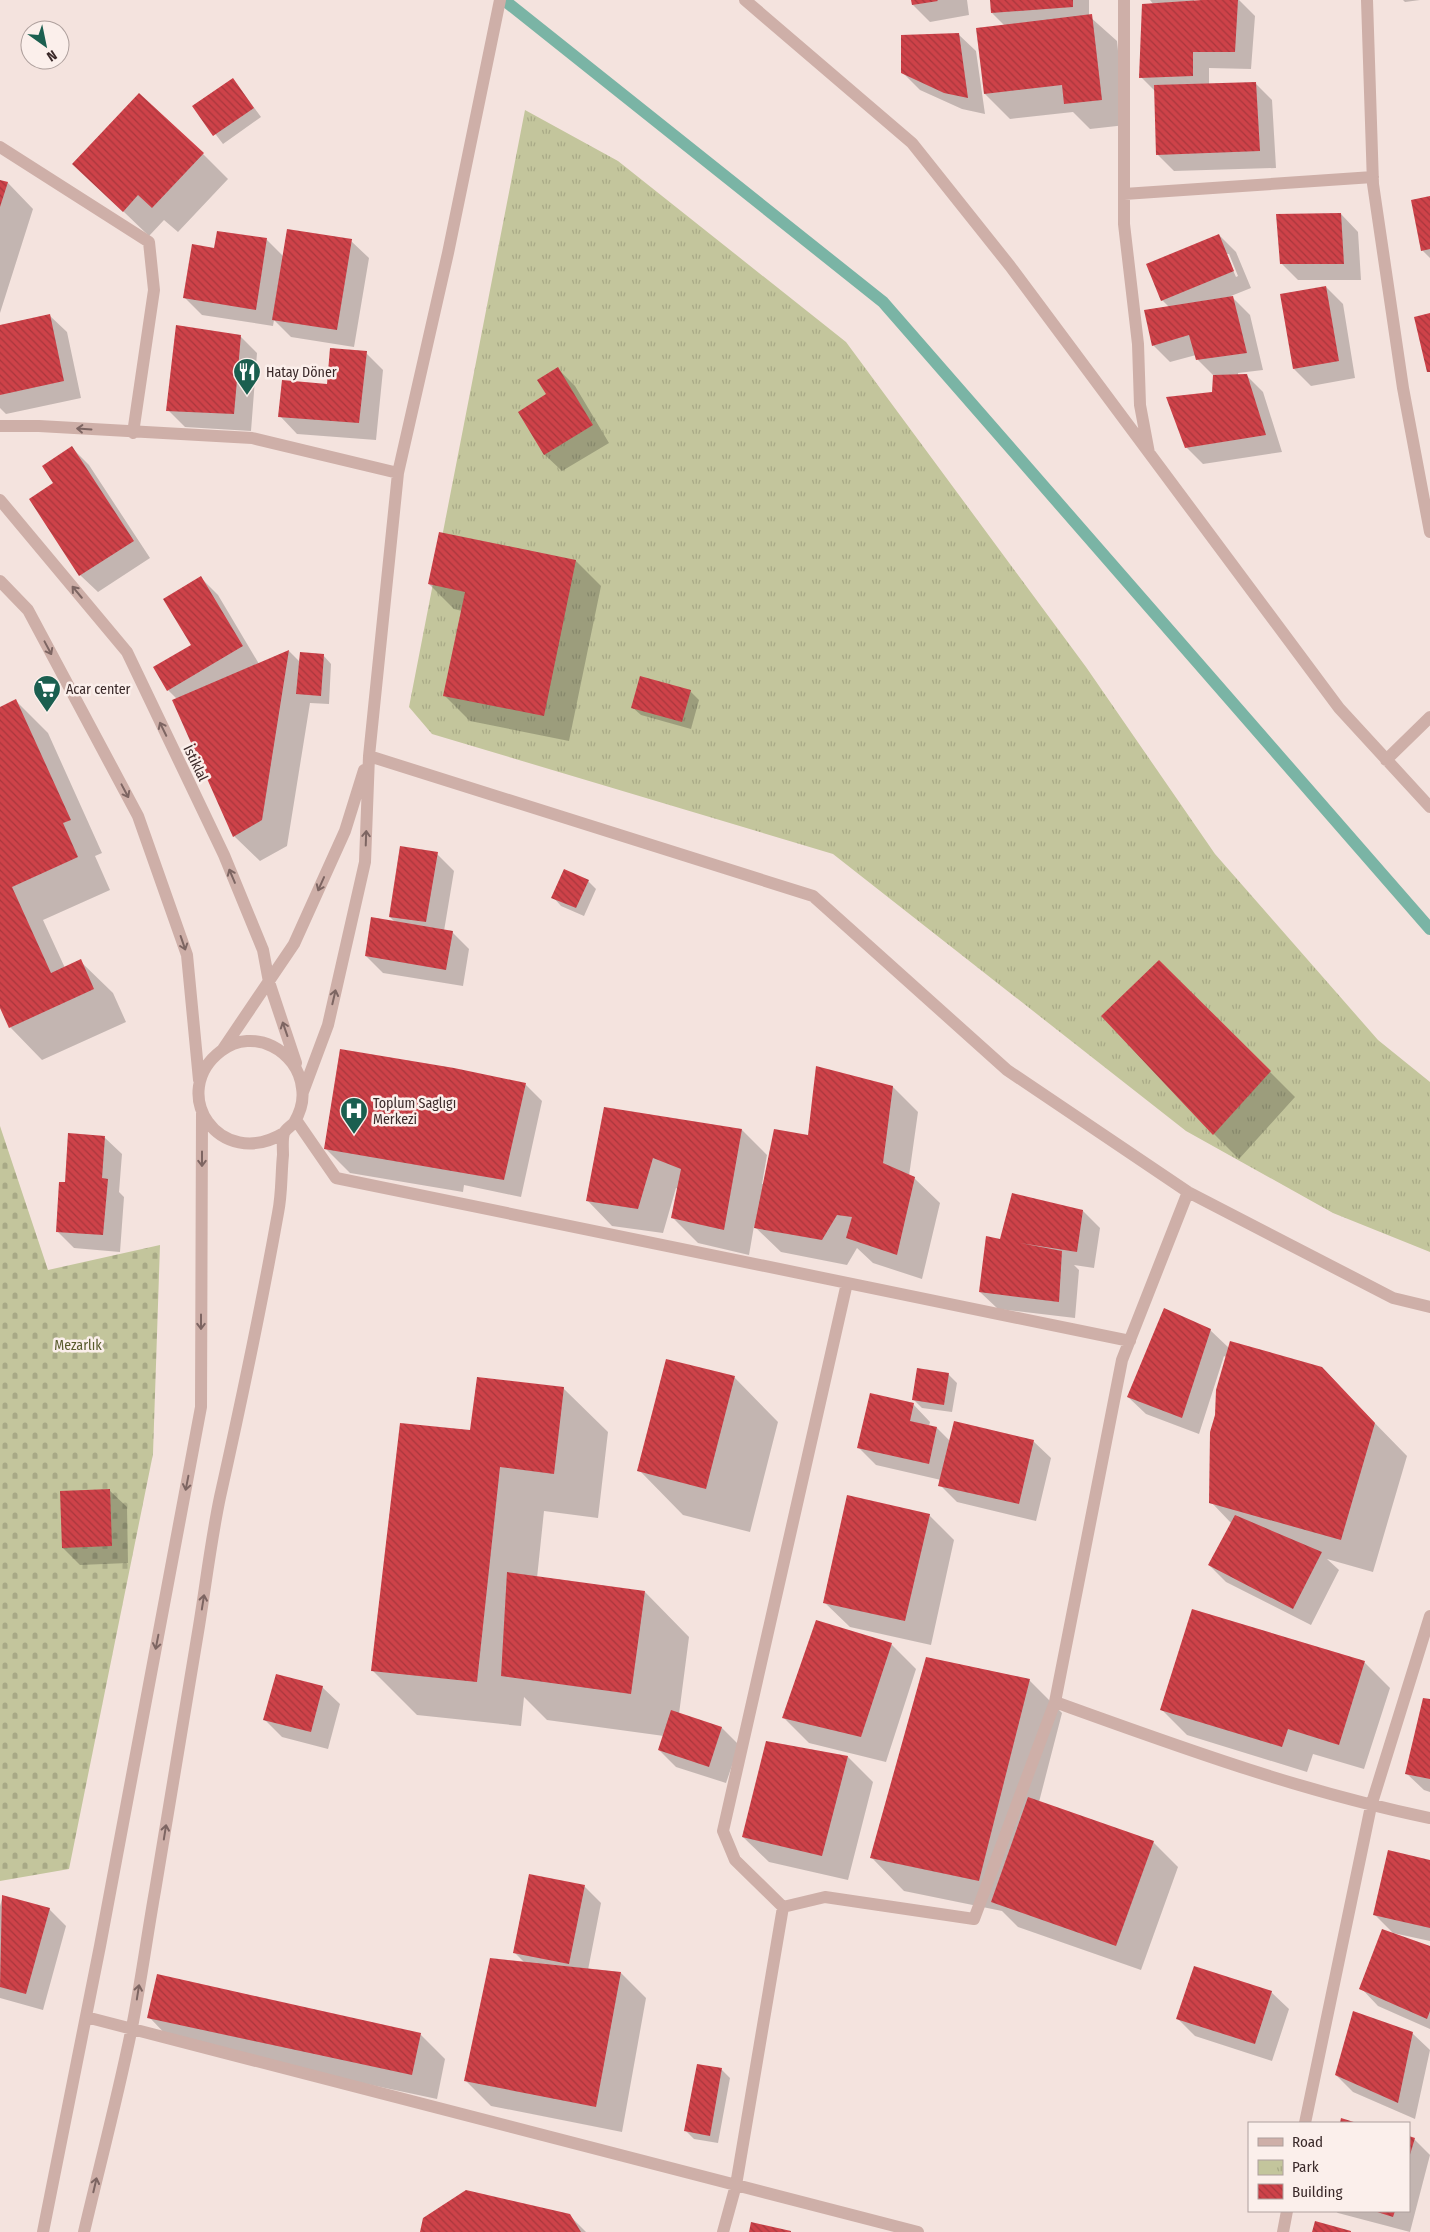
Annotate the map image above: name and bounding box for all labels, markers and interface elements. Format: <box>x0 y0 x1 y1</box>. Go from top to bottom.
north arrow <box>20 20 70 70</box>
text: N <box>44 46 60 65</box>
restaurant icon: Hatay Döner <box>232 357 262 396</box>
place label: Hatay Döner <box>266 364 337 381</box>
one-way arrow <box>76 424 92 434</box>
one-way arrow <box>72 586 83 599</box>
one-way arrow <box>44 640 54 655</box>
supermarket icon: Acar center <box>32 674 62 713</box>
place label: Acar center <box>66 681 131 698</box>
one-way arrow <box>158 722 167 737</box>
street label: İstiklal <box>180 742 212 784</box>
one-way arrow <box>120 784 130 799</box>
one-way arrow <box>361 830 371 846</box>
one-way arrow <box>227 869 237 884</box>
one-way arrow <box>316 876 325 891</box>
one-way arrow <box>179 935 188 950</box>
one-way arrow <box>330 989 339 1005</box>
one-way arrow <box>279 1021 289 1037</box>
place label: Toplum Saglıgı Merkezi <box>373 1095 456 1128</box>
hospital icon: Toplum Saglıgı Merkezi <box>339 1096 369 1135</box>
one-way arrow <box>197 1151 206 1167</box>
one-way arrow <box>196 1313 206 1329</box>
park label: Mezarlık <box>54 1337 102 1354</box>
one-way arrow <box>181 1474 191 1490</box>
one-way arrow <box>198 1595 208 1611</box>
one-way arrow <box>151 1634 161 1650</box>
one-way arrow <box>160 1824 170 1840</box>
one-way arrow <box>133 1984 143 2000</box>
legend <box>1248 2122 1410 2212</box>
text: Road <box>1292 2133 1323 2151</box>
text: Park <box>1292 2158 1319 2176</box>
one-way arrow <box>91 2177 100 2193</box>
text: Building <box>1292 2183 1343 2201</box>

